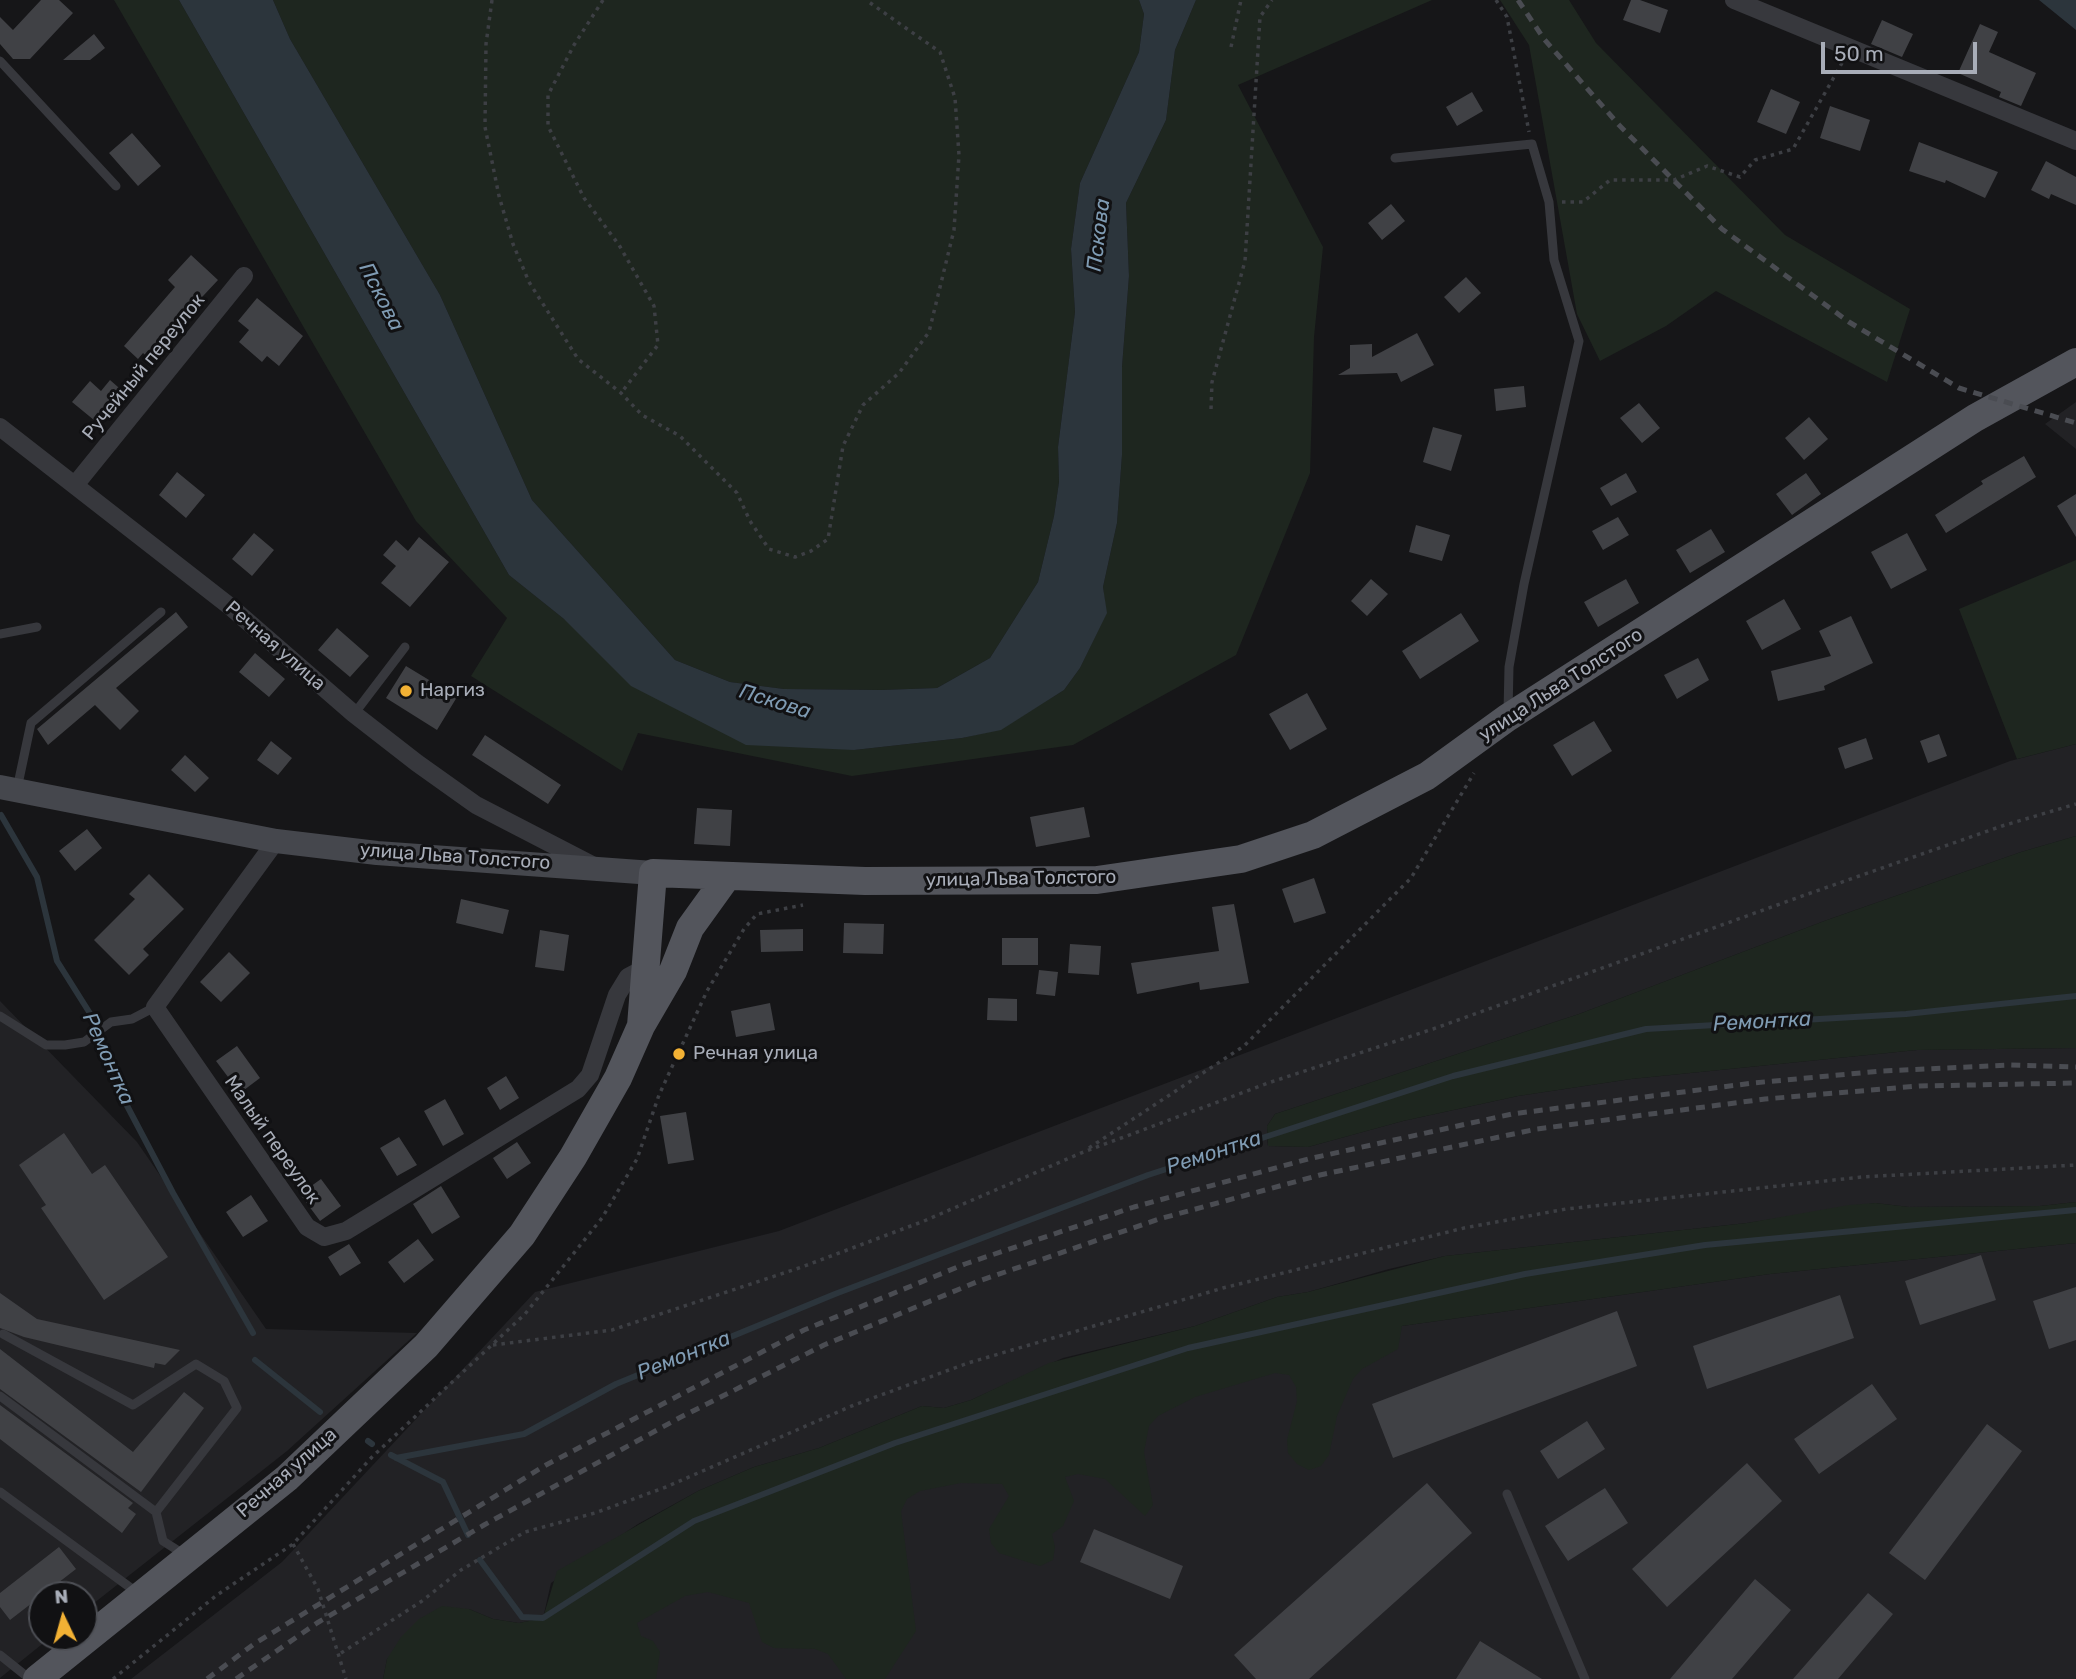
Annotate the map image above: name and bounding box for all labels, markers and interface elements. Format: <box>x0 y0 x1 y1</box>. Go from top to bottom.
scale bar <box>1824 28 1980 72</box>
text: 50 m <box>1834 41 1884 66</box>
water label: Пскова <box>1082 197 1116 273</box>
water label: Пскова <box>353 259 409 335</box>
street label: Ручейный переулок <box>78 289 210 445</box>
street label: Речная улица <box>220 596 330 696</box>
street label: улица Льва Толстого <box>1475 623 1647 747</box>
water label: Пскова <box>736 679 814 725</box>
place label: Наргиз <box>420 680 485 702</box>
marker: Наргиз <box>398 683 414 699</box>
street label: улица Льва Толстого <box>359 839 551 875</box>
street label: улица Льва Толстого <box>925 866 1117 892</box>
water label: Ремонтка <box>1712 1007 1812 1037</box>
water label: Ремонтка <box>76 1009 140 1109</box>
place label: Речная улица <box>693 1043 818 1065</box>
marker: Речная улица <box>671 1046 687 1062</box>
street label: Малый переулок <box>219 1071 325 1209</box>
water label: Ремонтка <box>1163 1126 1265 1180</box>
water label: Ремонтка <box>634 1326 734 1386</box>
street label: Речная улица <box>232 1423 342 1523</box>
north arrow <box>28 1581 98 1651</box>
text: N <box>53 1585 69 1609</box>

